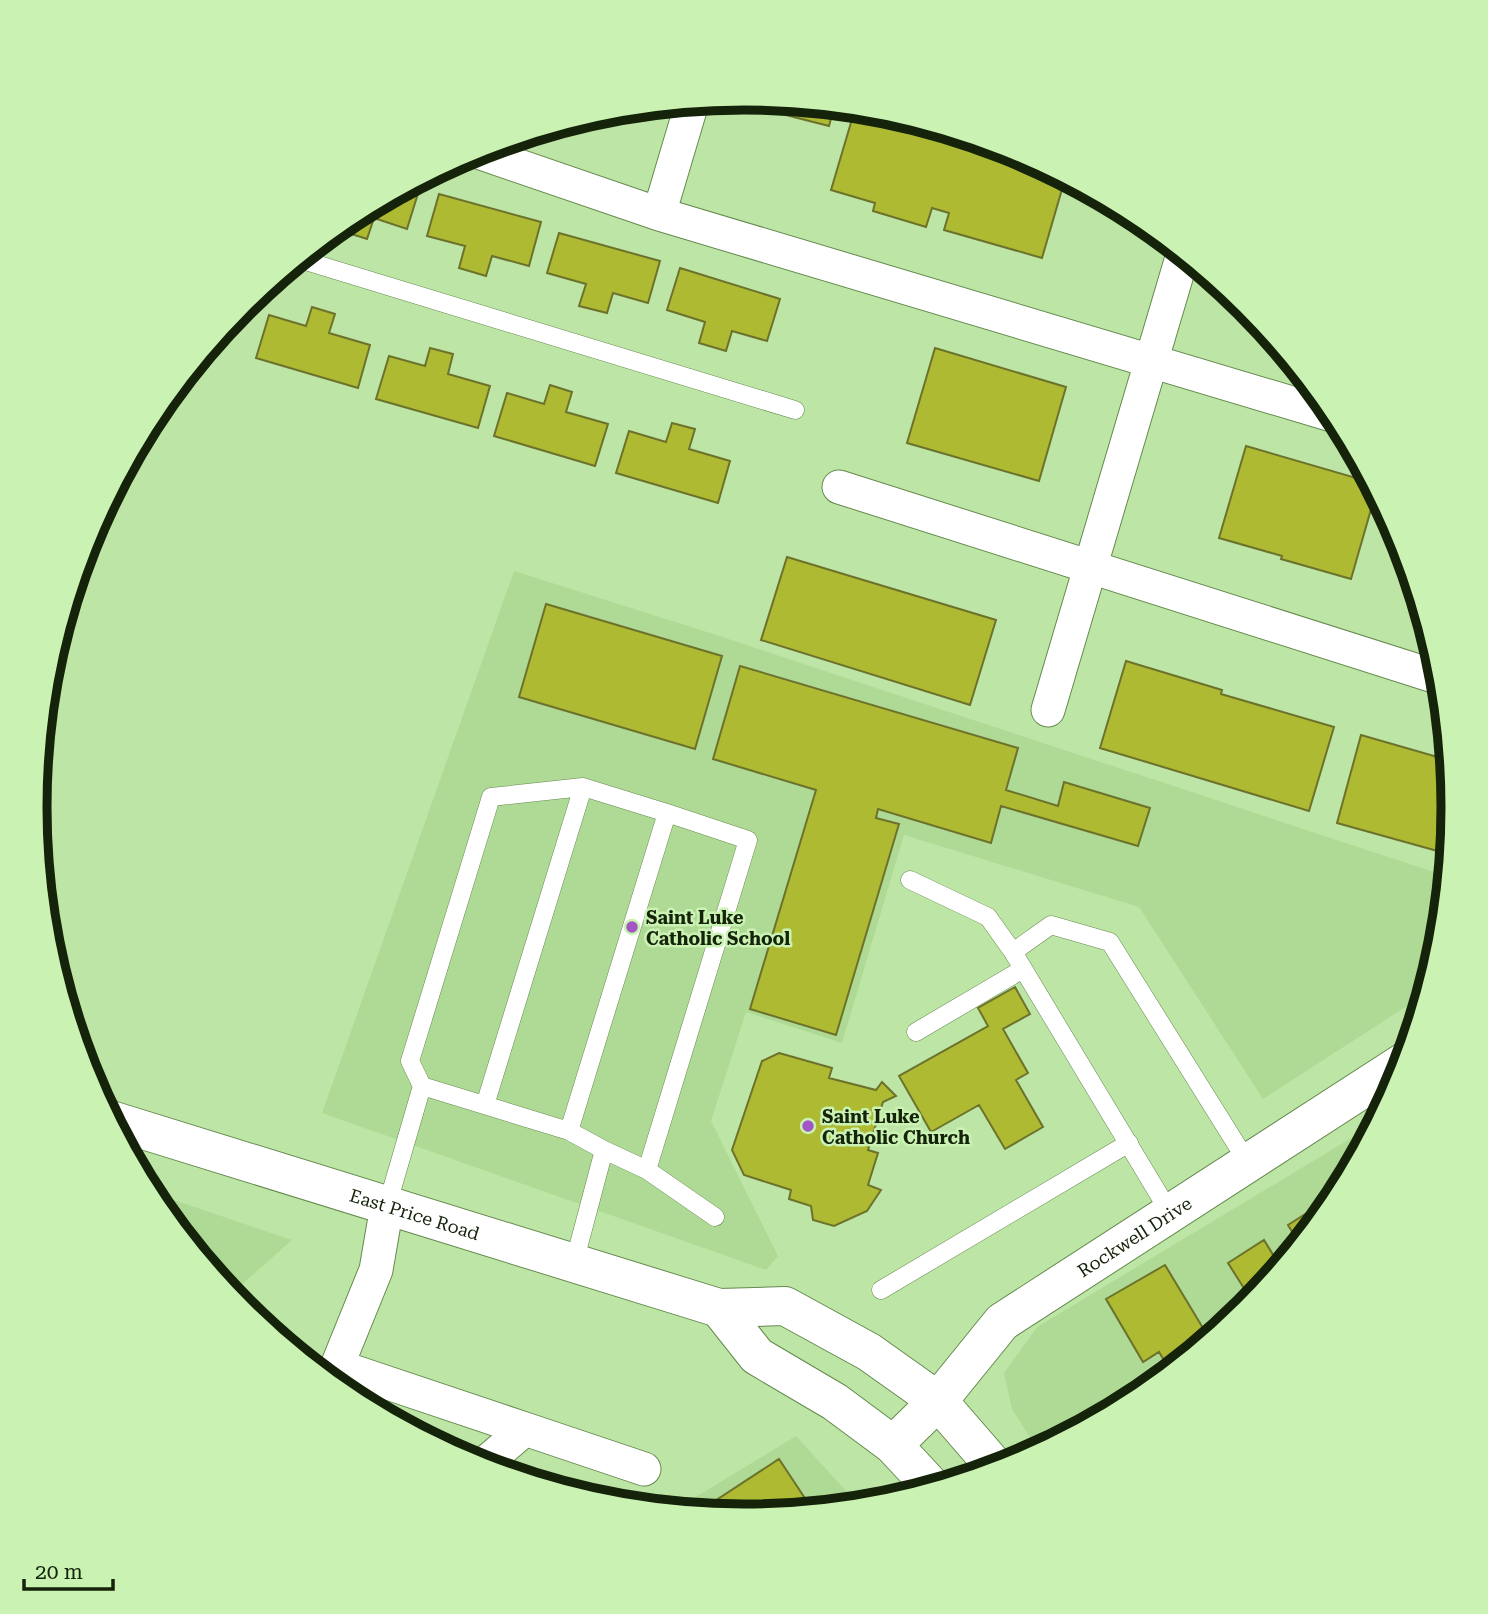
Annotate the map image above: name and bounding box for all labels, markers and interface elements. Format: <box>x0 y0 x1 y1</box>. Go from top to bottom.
place label: Saint Luke Catholic School <box>646 907 790 949</box>
marker: Saint Luke Catholic School <box>624 919 640 935</box>
place label: Saint Luke Catholic Church <box>822 1106 970 1148</box>
marker: Saint Luke Catholic Church <box>800 1118 816 1134</box>
street label: East Price Road <box>347 1184 483 1244</box>
street label: Rockwell Drive <box>1073 1192 1195 1281</box>
scale bar <box>24 1548 114 1592</box>
text: 20 m <box>35 1560 83 1584</box>

